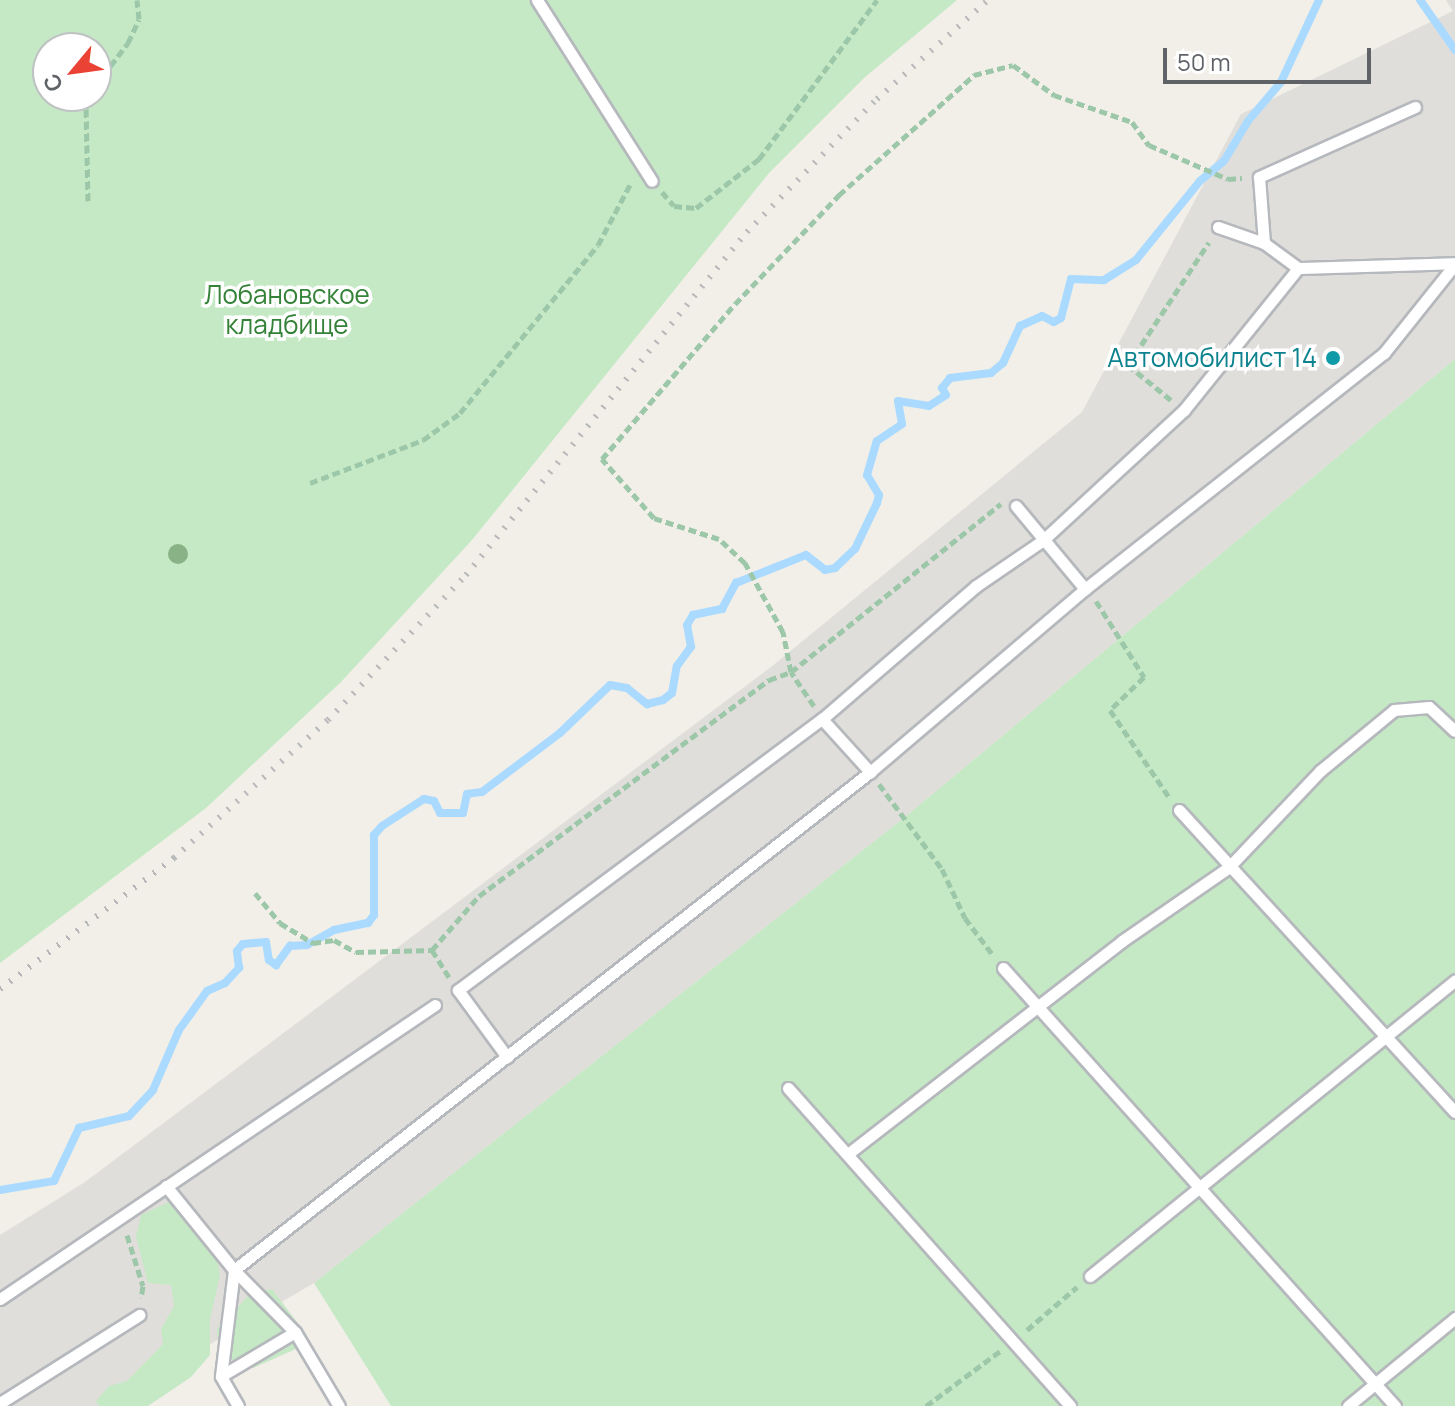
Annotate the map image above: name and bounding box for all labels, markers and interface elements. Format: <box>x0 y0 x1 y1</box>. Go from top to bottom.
north arrow <box>32 32 112 112</box>
scale bar <box>1167 32 1375 82</box>
text: 50 m <box>1177 45 1231 78</box>
text: С <box>36 68 70 97</box>
park label: Лобановское кладбище <box>204 279 370 340</box>
place label: Автомобилист 14 <box>1107 342 1317 374</box>
marker: Автомобилист 14 <box>1324 349 1342 367</box>

